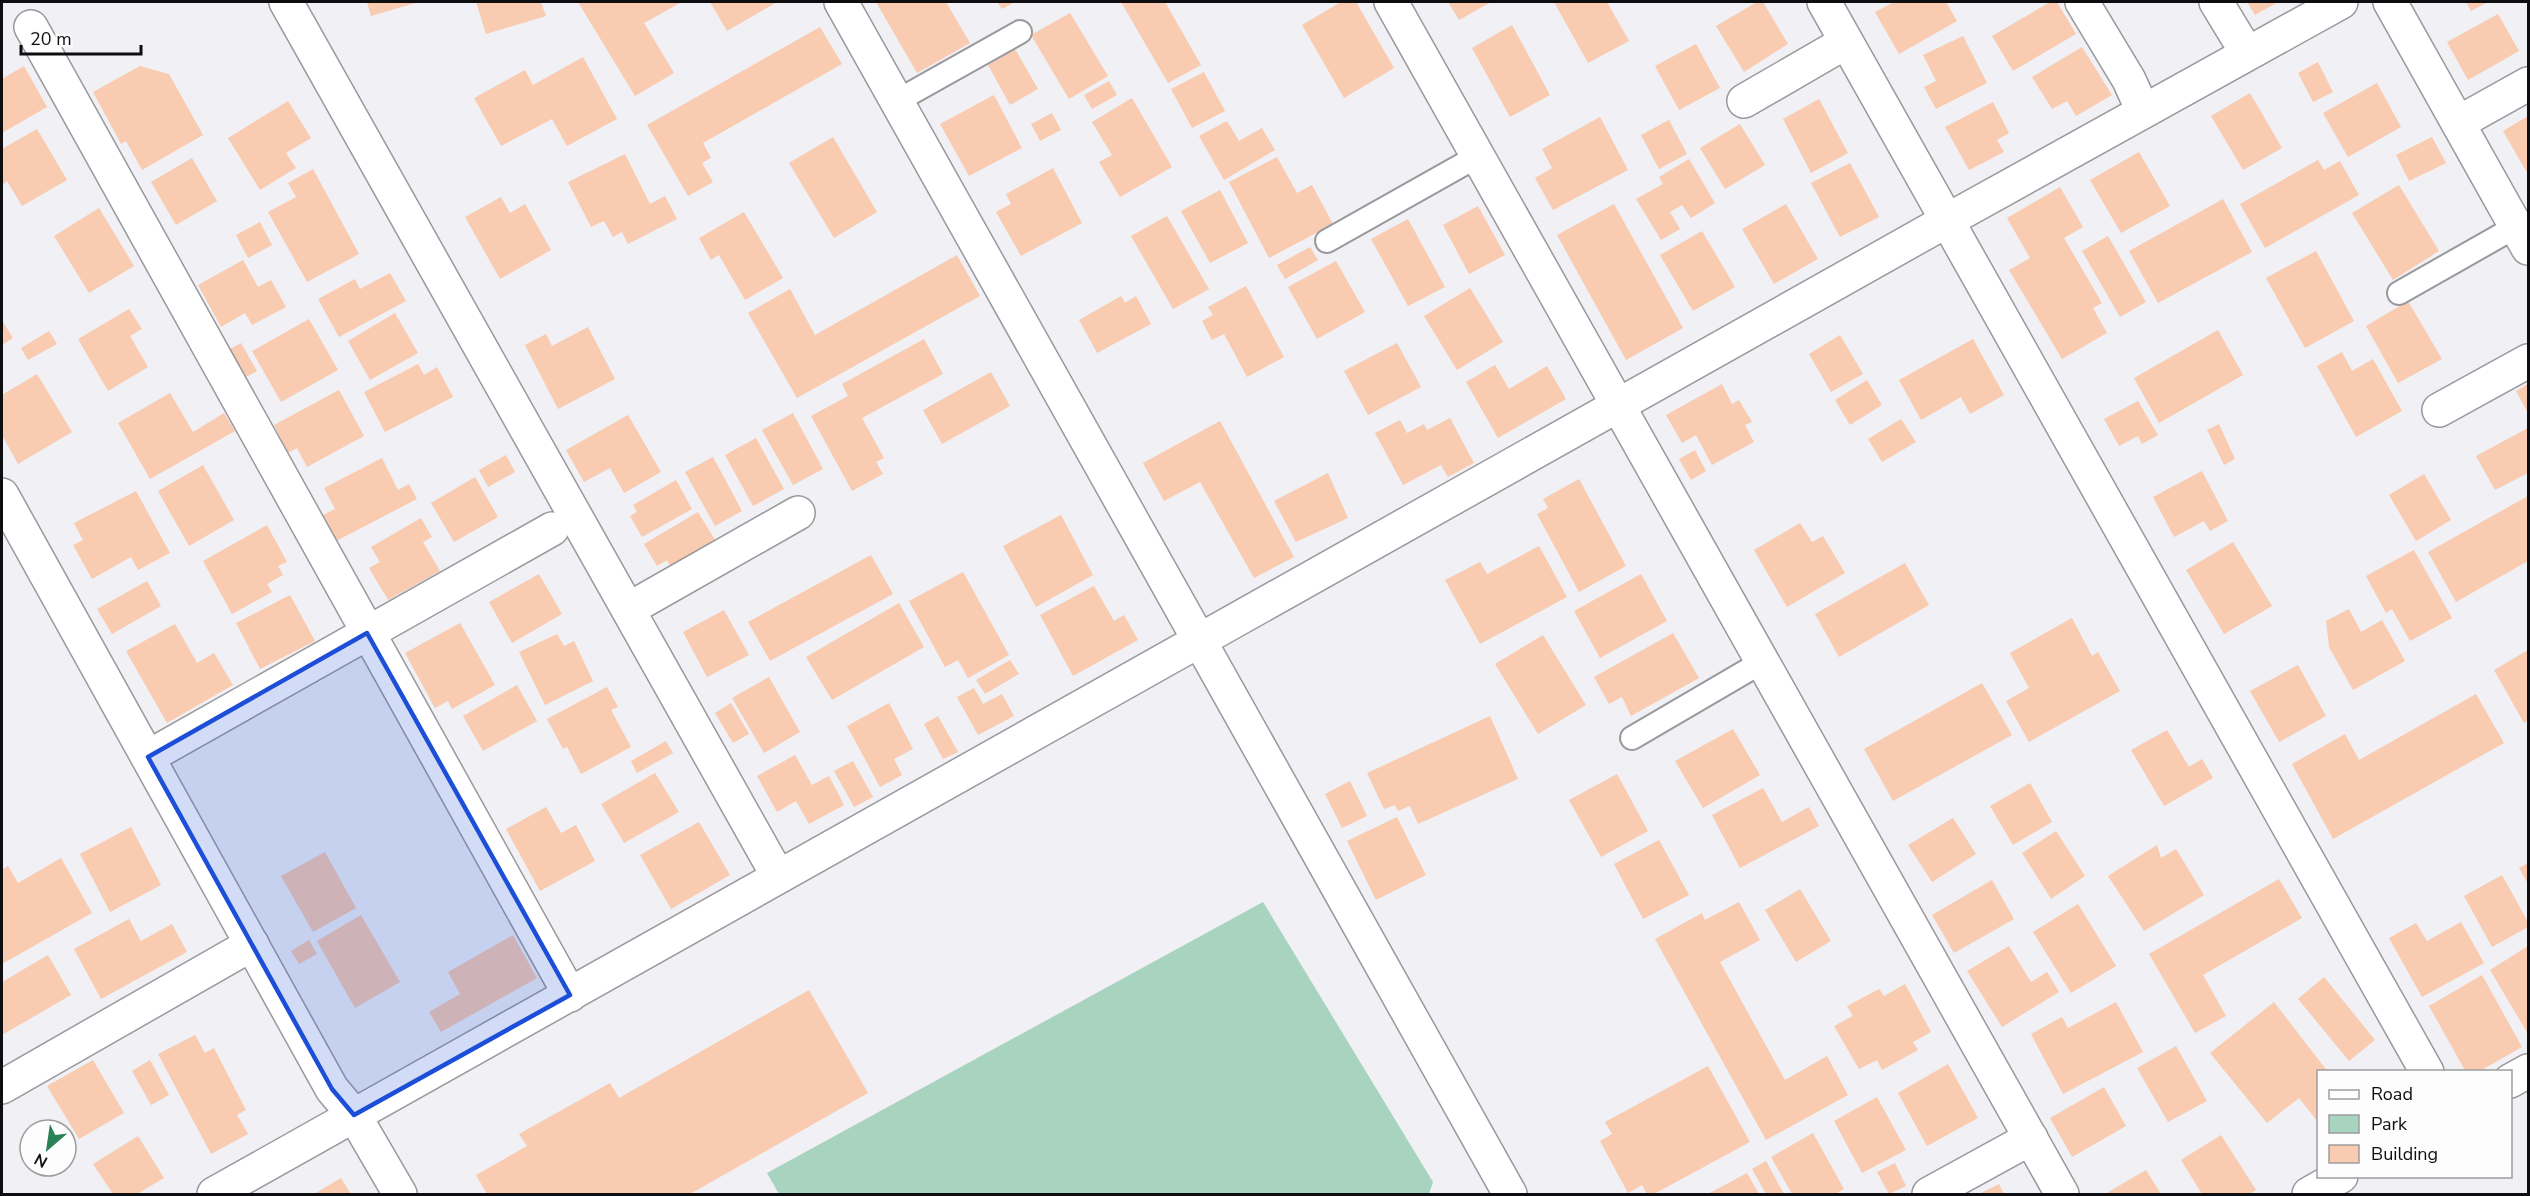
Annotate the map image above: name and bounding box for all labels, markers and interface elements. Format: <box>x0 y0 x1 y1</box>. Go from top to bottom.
scale bar <box>21 18 141 56</box>
text: 20 m <box>30 27 72 51</box>
legend <box>2317 1070 2512 1178</box>
text: Road <box>2371 1082 2413 1106</box>
text: Park <box>2371 1112 2408 1136</box>
north arrow <box>18 1118 78 1178</box>
text: Building <box>2371 1142 2438 1166</box>
text: N <box>31 1148 52 1173</box>

